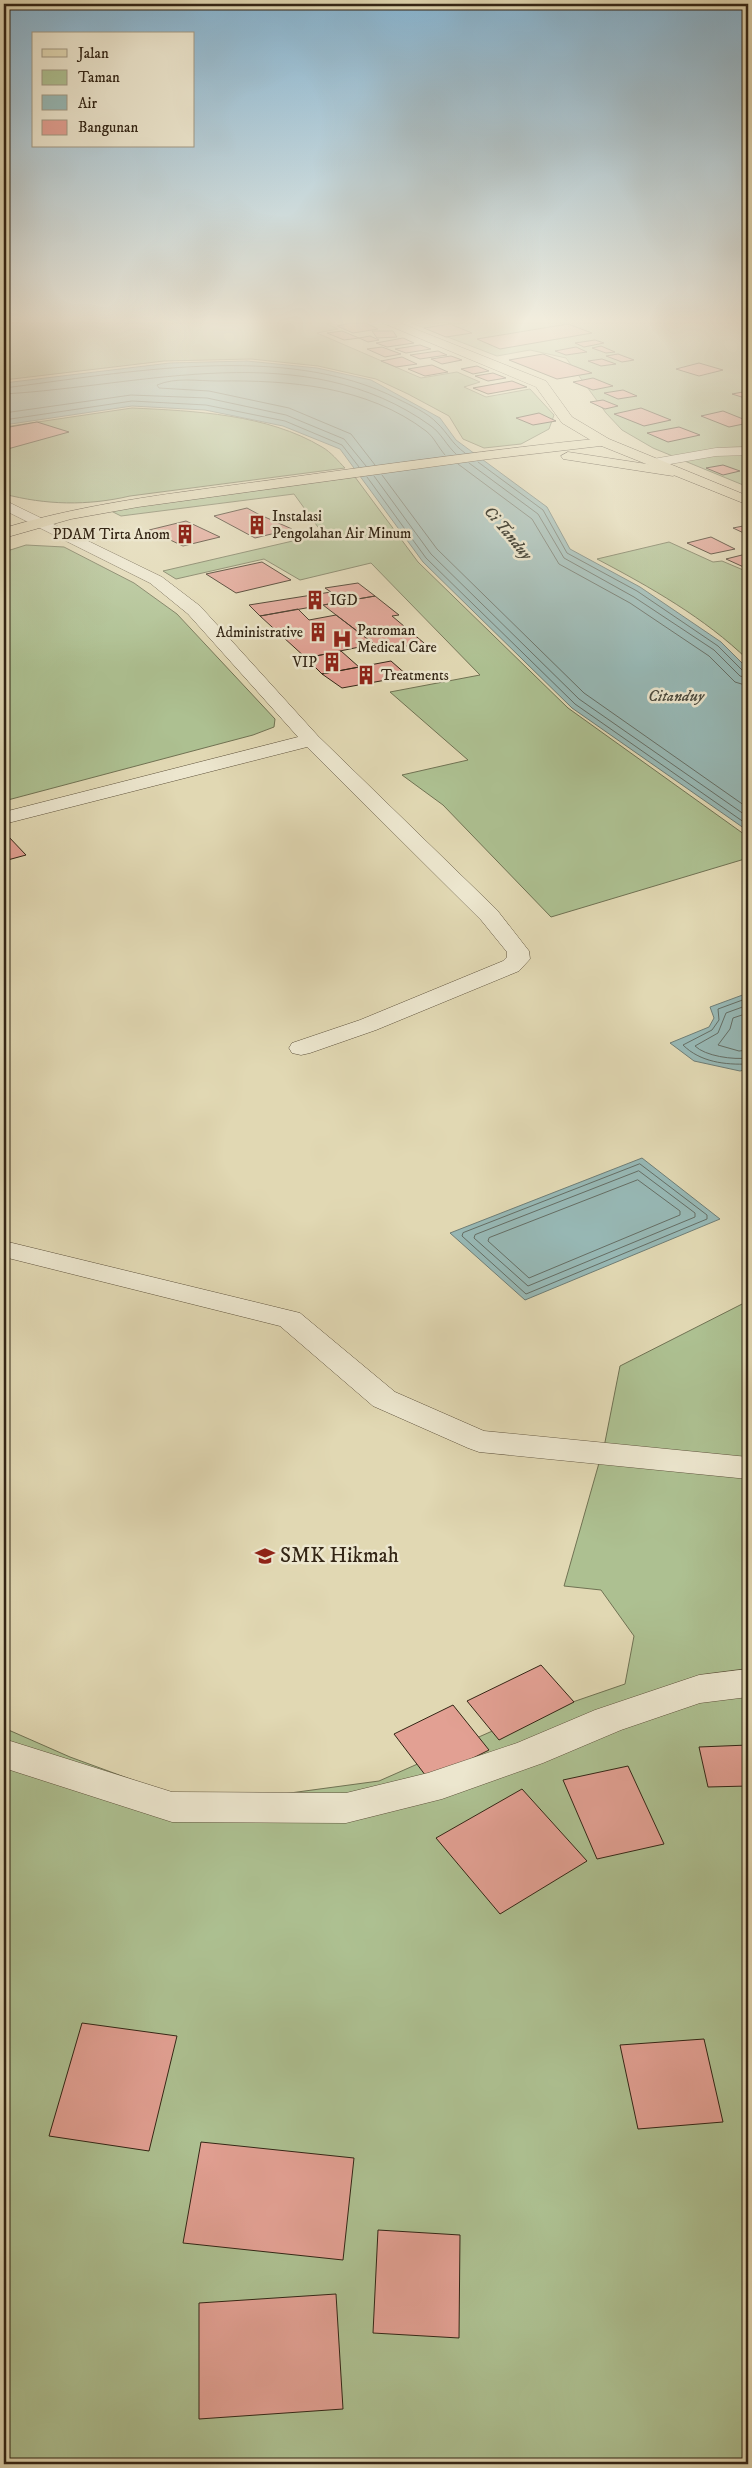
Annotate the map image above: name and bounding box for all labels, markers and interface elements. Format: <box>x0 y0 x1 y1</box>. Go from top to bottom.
legend <box>32 32 195 148</box>
text: Jalan <box>76 44 109 63</box>
text: Taman <box>78 68 120 87</box>
text: Air <box>78 94 97 113</box>
text: Bangunan <box>78 118 138 137</box>
water label: Ci Tanduy <box>480 502 537 565</box>
place label: Instalasi Pengolahan Air Minum <box>272 507 411 543</box>
building icon: Instalasi Pengolahan Air Minum <box>246 514 268 536</box>
building icon: PDAM Tirta Anom <box>174 523 196 545</box>
place label: PDAM Tirta Anom <box>53 525 170 544</box>
building icon: IGD <box>304 589 326 611</box>
place label: IGD <box>330 591 358 610</box>
building icon: Administrative <box>307 621 329 643</box>
place label: Patroman Medical Care <box>357 621 437 657</box>
place label: Administrative <box>216 623 303 642</box>
hospital icon: Patroman Medical Care <box>331 628 353 650</box>
building icon: VIP <box>321 651 343 673</box>
place label: VIP <box>292 653 317 672</box>
building icon: Treatments <box>355 664 377 686</box>
place label: Treatments <box>381 666 449 685</box>
water label: Citanduy <box>648 686 706 706</box>
place label: SMK Hikmah <box>280 1543 399 1569</box>
school or university icon: SMK Hikmah <box>254 1545 276 1567</box>

